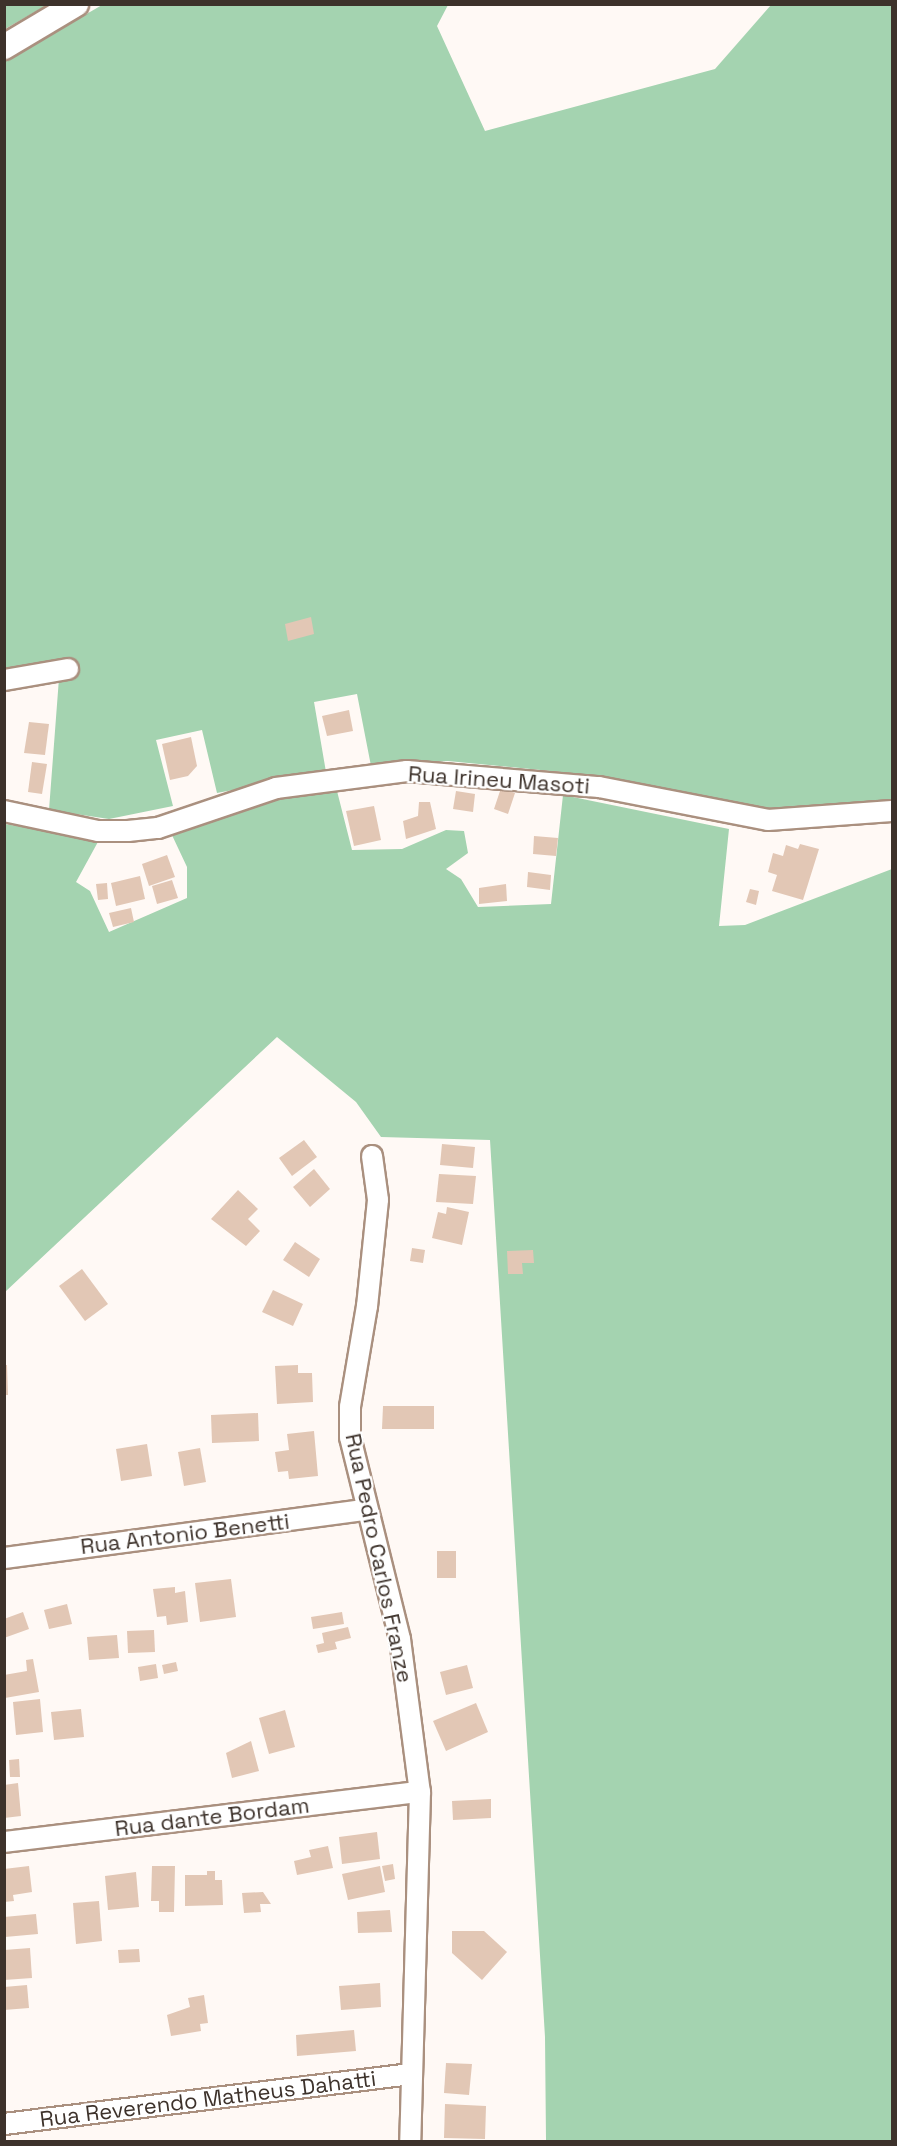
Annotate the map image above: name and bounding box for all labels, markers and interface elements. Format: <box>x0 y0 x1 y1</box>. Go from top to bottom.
street label: Rua Irineu Masoti <box>407 760 591 800</box>
street label: Rua Pedro Carlos Franze <box>340 1431 418 1685</box>
street label: Rua Antonio Benetti <box>79 1508 291 1560</box>
street label: Rua dante Bordam <box>113 1792 311 1842</box>
street label: Rua Reverendo Matheus Dahatti <box>38 2065 378 2133</box>

